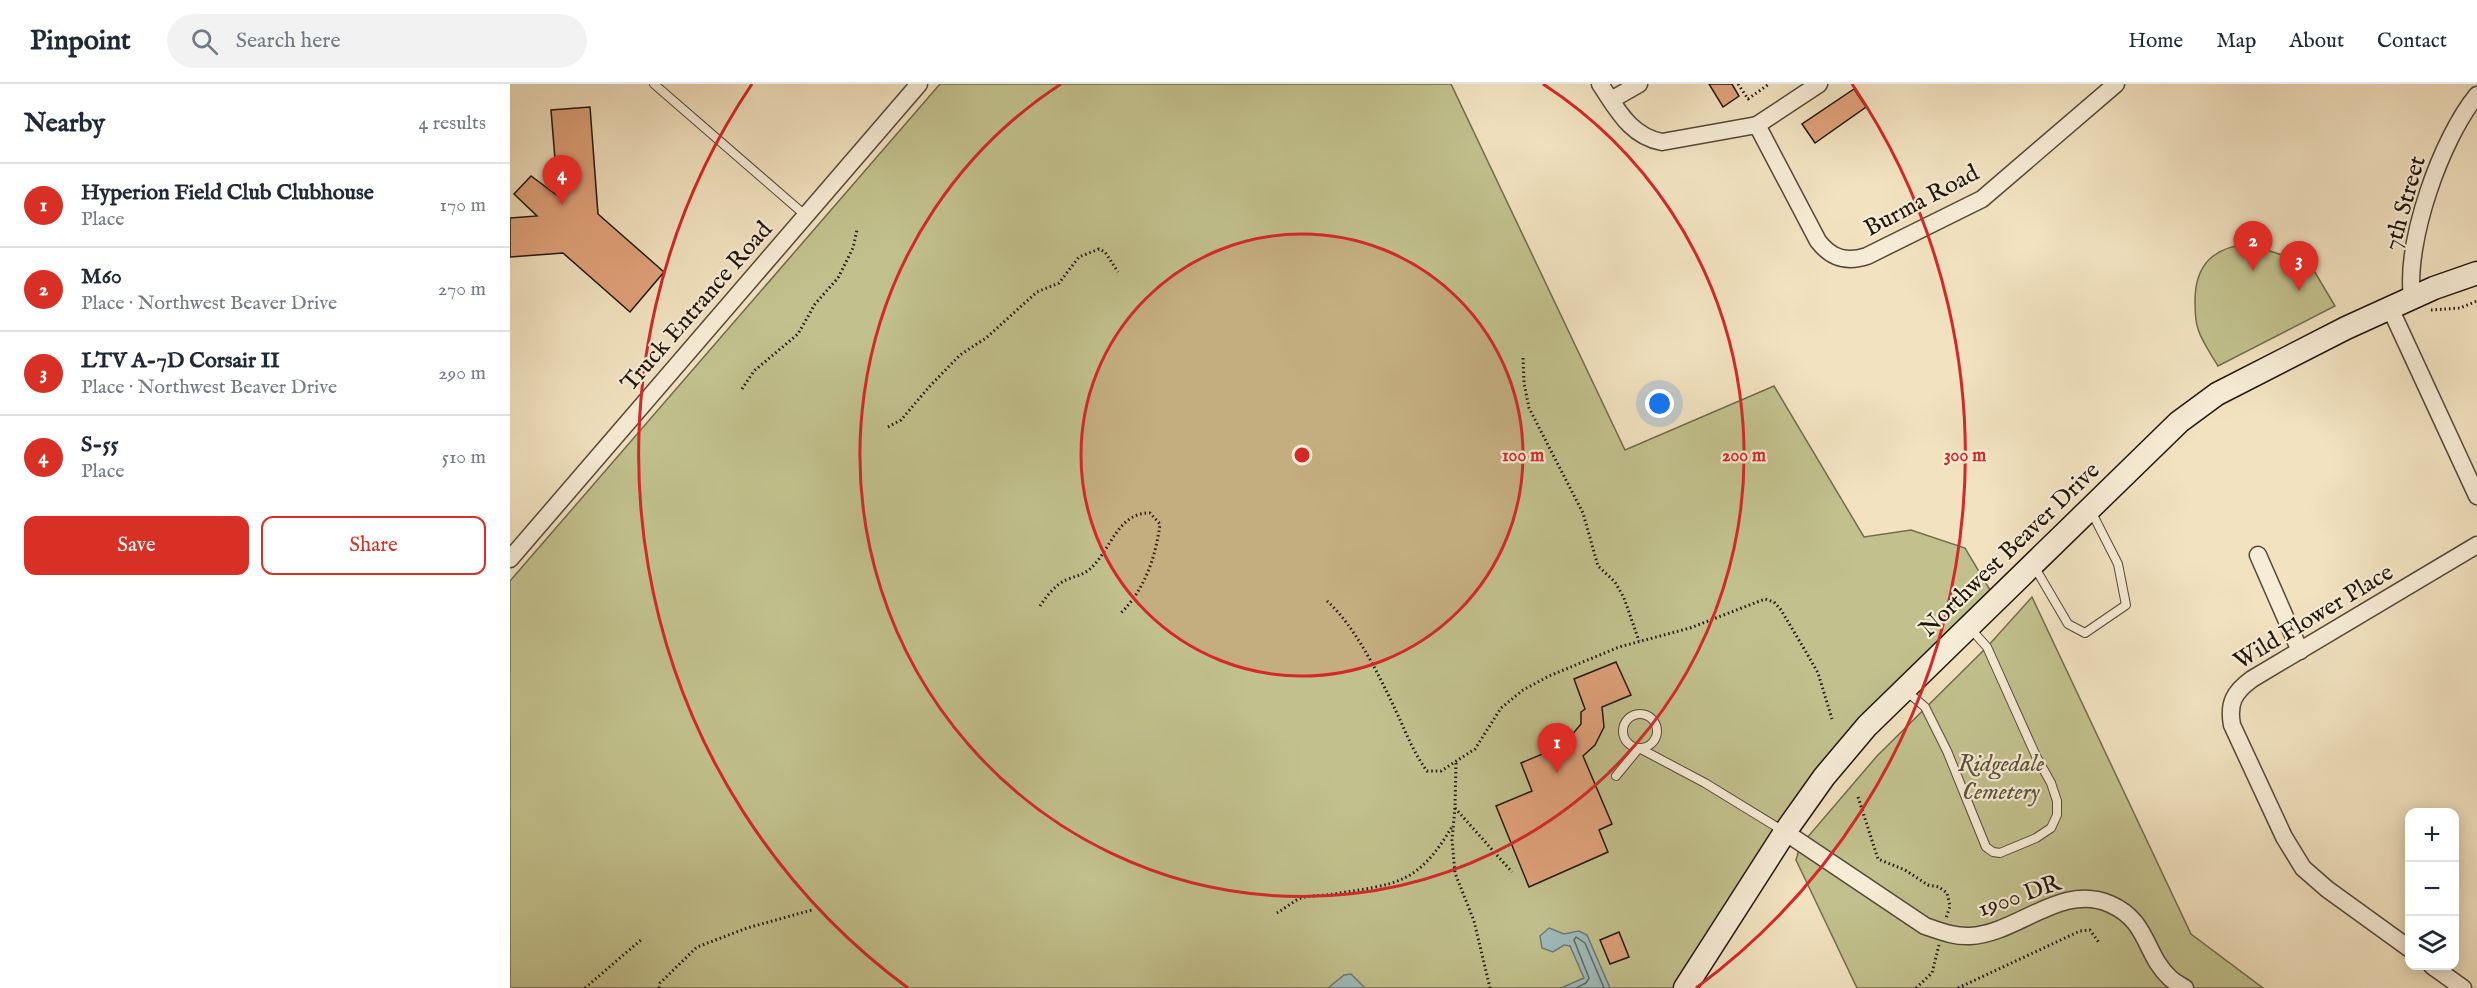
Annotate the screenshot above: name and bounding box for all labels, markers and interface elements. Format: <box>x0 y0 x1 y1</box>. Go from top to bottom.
search box <box>167 14 587 68</box>
text: Pinpoint <box>30 24 131 59</box>
icon: search <box>188 25 221 58</box>
text: Search here <box>236 27 341 55</box>
text: Home <box>2128 28 2183 55</box>
text: Map <box>2216 28 2256 55</box>
text: About <box>2289 28 2344 55</box>
text: Contact <box>2377 28 2447 55</box>
text: Nearby <box>24 107 105 140</box>
text: 4 results <box>419 111 486 136</box>
street label: 7th Street <box>2377 152 2434 254</box>
pin: 4 <box>542 156 582 205</box>
street label: Burma Road <box>1859 158 1985 244</box>
text: Hyperion Field Club Clubhouse <box>81 179 374 207</box>
text: 1 <box>40 193 47 218</box>
text: 170 m <box>440 193 486 218</box>
text: Place <box>81 207 124 232</box>
street label: Truck Entrance Road <box>615 215 780 399</box>
pin: 2 <box>2234 222 2272 271</box>
pin: 3 <box>2280 242 2318 291</box>
text: M60 <box>81 263 122 291</box>
text: 2 <box>39 277 48 302</box>
text: 270 m <box>438 277 486 302</box>
text: Place · Northwest Beaver Drive <box>81 291 337 316</box>
text: LTV A-7D Corsair II <box>81 347 280 375</box>
text: 3 <box>40 361 47 386</box>
text: 290 m <box>438 361 486 386</box>
text: Place · Northwest Beaver Drive <box>81 375 337 400</box>
your location <box>1645 389 1674 418</box>
text: S-55 <box>81 431 118 459</box>
text: 4 <box>39 445 48 470</box>
text: 510 m <box>442 445 486 470</box>
centre of rings <box>1292 445 1312 465</box>
text: 100 m <box>1502 445 1544 468</box>
text: 200 m <box>1722 445 1766 468</box>
text: 300 m <box>1944 445 1986 468</box>
street label: Northwest Beaver Drive <box>1913 456 2107 644</box>
text: Place <box>81 459 124 484</box>
button: Save <box>24 516 249 575</box>
button: Share <box>261 516 486 575</box>
street label: Wild Flower Place <box>2228 557 2399 677</box>
pin: 1 <box>1538 724 1576 773</box>
park label: Ridgedale Cemetery <box>1958 749 2044 808</box>
map controls <box>2405 808 2459 970</box>
button: + <box>2405 808 2459 862</box>
button: − <box>2405 862 2459 916</box>
street label: 1900 DR <box>1974 868 2066 925</box>
button: layers <box>2405 916 2459 970</box>

